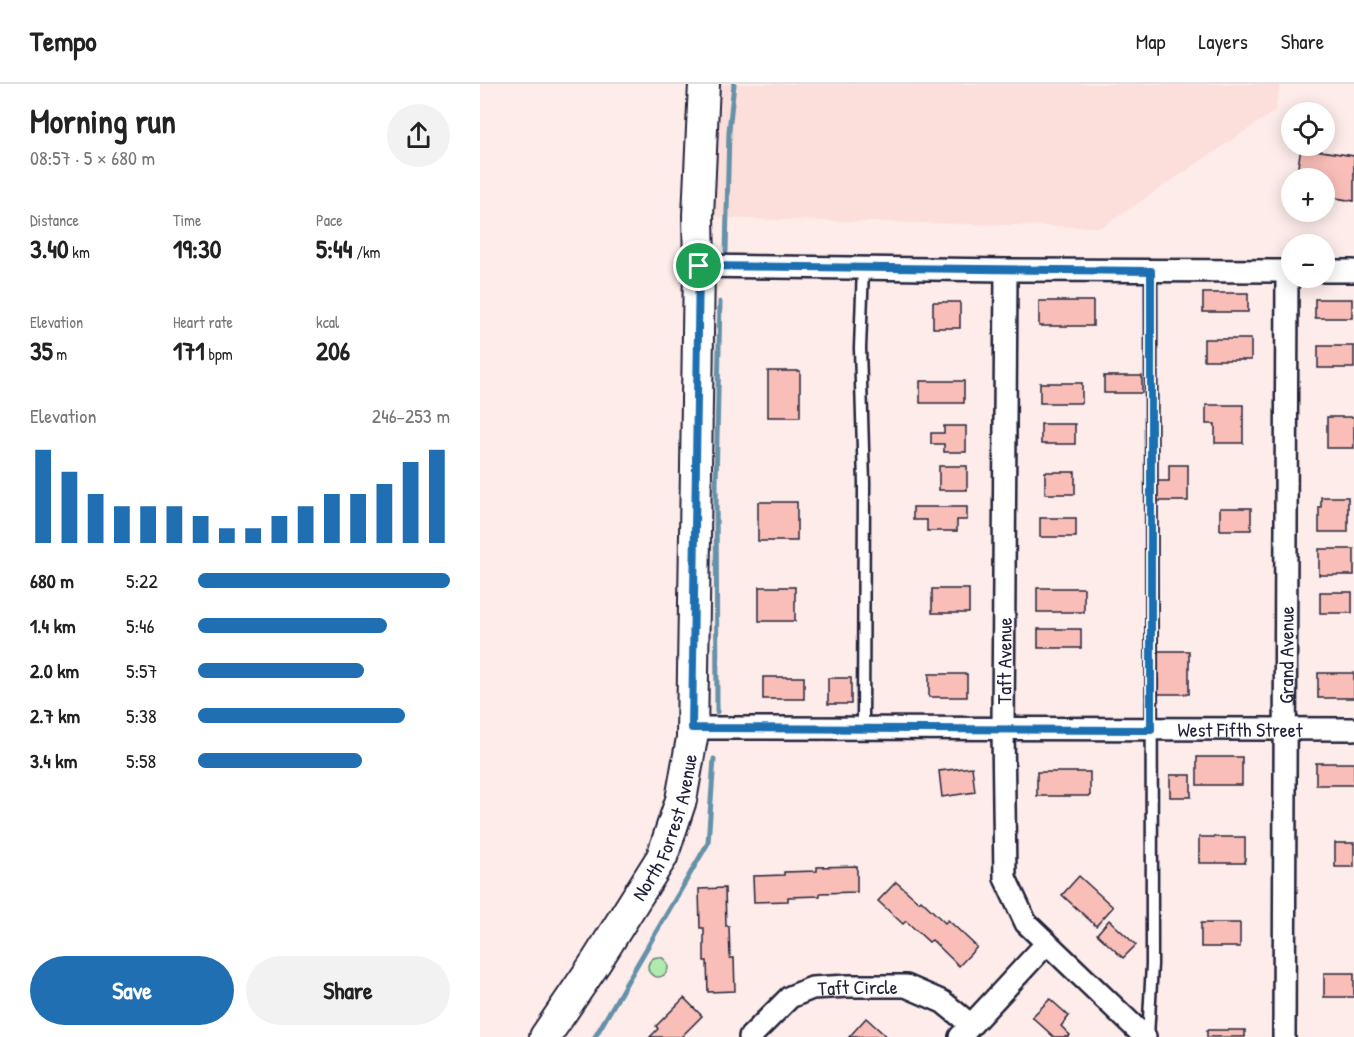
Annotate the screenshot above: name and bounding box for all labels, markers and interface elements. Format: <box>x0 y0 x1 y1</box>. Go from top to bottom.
text: Tempo <box>30 22 97 60</box>
text: Map <box>1136 27 1165 56</box>
text: Layers <box>1198 27 1248 56</box>
text: Share <box>1281 27 1324 56</box>
text: Morning run <box>30 99 176 143</box>
map controls <box>1281 102 1335 288</box>
button: locate <box>1281 102 1335 156</box>
button: share <box>387 104 450 167</box>
text: 08:57 · 5 × 680 m <box>30 144 155 171</box>
button: + <box>1281 168 1335 222</box>
text: Distance <box>30 209 79 231</box>
text: Time <box>173 209 201 231</box>
text: Pace <box>316 209 343 231</box>
text: 3.40 <box>30 231 69 266</box>
text: 19:30 <box>173 231 221 266</box>
text: 5:44 <box>316 231 353 266</box>
button: − <box>1281 234 1335 288</box>
pin <box>673 240 724 291</box>
text: km <box>69 241 90 263</box>
text: /km <box>353 241 381 263</box>
icon: arrive <box>682 249 715 282</box>
text: Elevation <box>30 311 83 333</box>
text: Heart rate <box>173 311 233 333</box>
text: kcal <box>316 311 339 333</box>
text: 35 <box>30 333 53 368</box>
text: 171 <box>173 333 205 368</box>
text: 206 <box>316 333 350 368</box>
text: m <box>53 343 67 365</box>
text: bpm <box>205 343 233 365</box>
text: Elevation <box>30 402 96 429</box>
text: 246–253 m <box>372 402 450 429</box>
text: 680 m <box>30 567 74 594</box>
text: 5:22 <box>126 567 158 594</box>
street label: Grand Avenue <box>1272 606 1299 704</box>
text: 1.4 km <box>30 612 76 639</box>
text: 5:46 <box>126 612 155 639</box>
street label: Taft Avenue <box>990 617 1017 704</box>
text: 2.0 km <box>30 657 79 684</box>
text: 5:57 <box>126 657 157 684</box>
text: 2.7 km <box>30 702 80 729</box>
text: 5:38 <box>126 702 157 729</box>
street label: West Fifth Street <box>1177 715 1304 742</box>
text: 3.4 km <box>30 747 77 774</box>
text: 5:58 <box>126 747 156 774</box>
street label: North Forrest Avenue <box>625 752 702 905</box>
button: Save <box>30 956 234 1025</box>
button: Share <box>246 956 450 1025</box>
street label: Taft Circle <box>817 972 898 1001</box>

